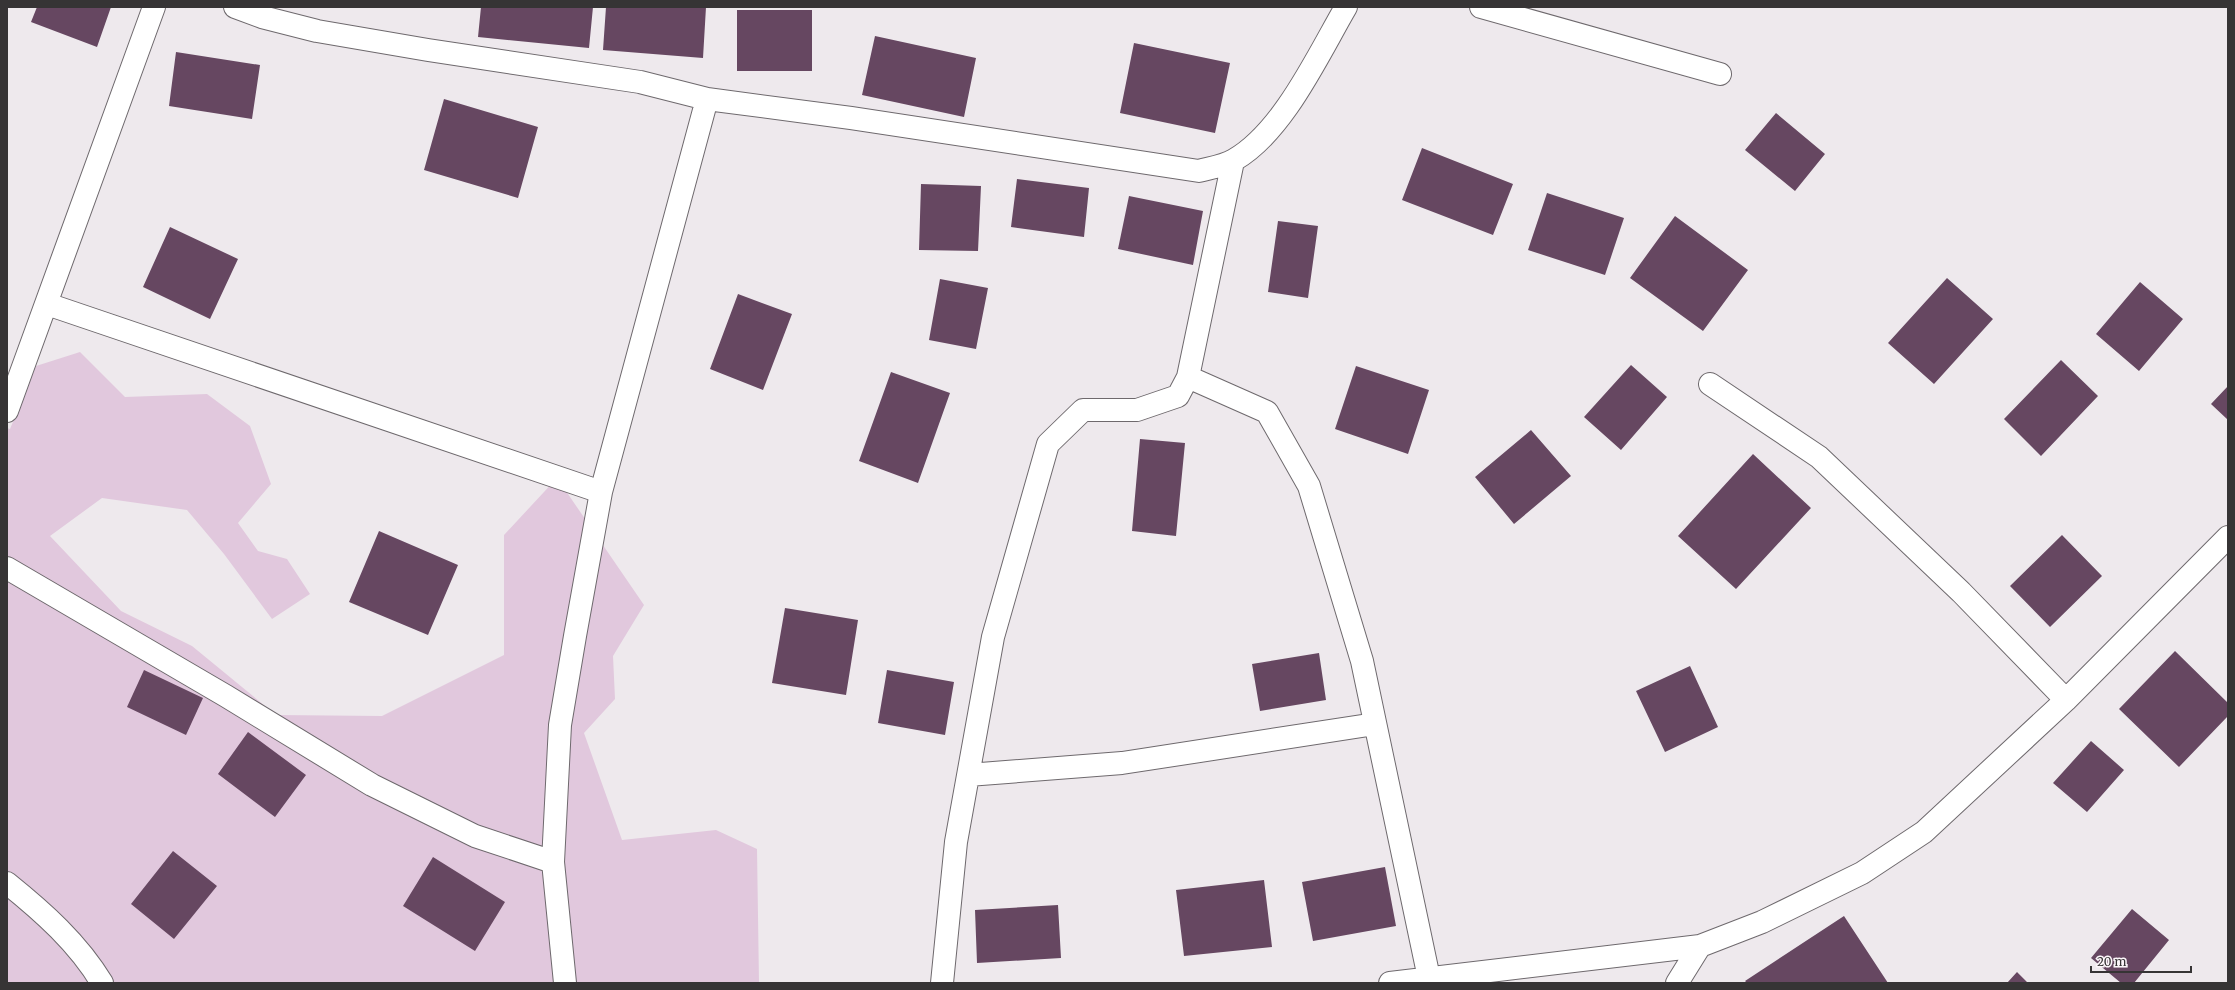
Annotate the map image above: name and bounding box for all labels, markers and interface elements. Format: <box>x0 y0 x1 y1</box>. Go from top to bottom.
scale bar <box>2091 948 2191 974</box>
text: 20 m <box>2097 954 2126 969</box>

